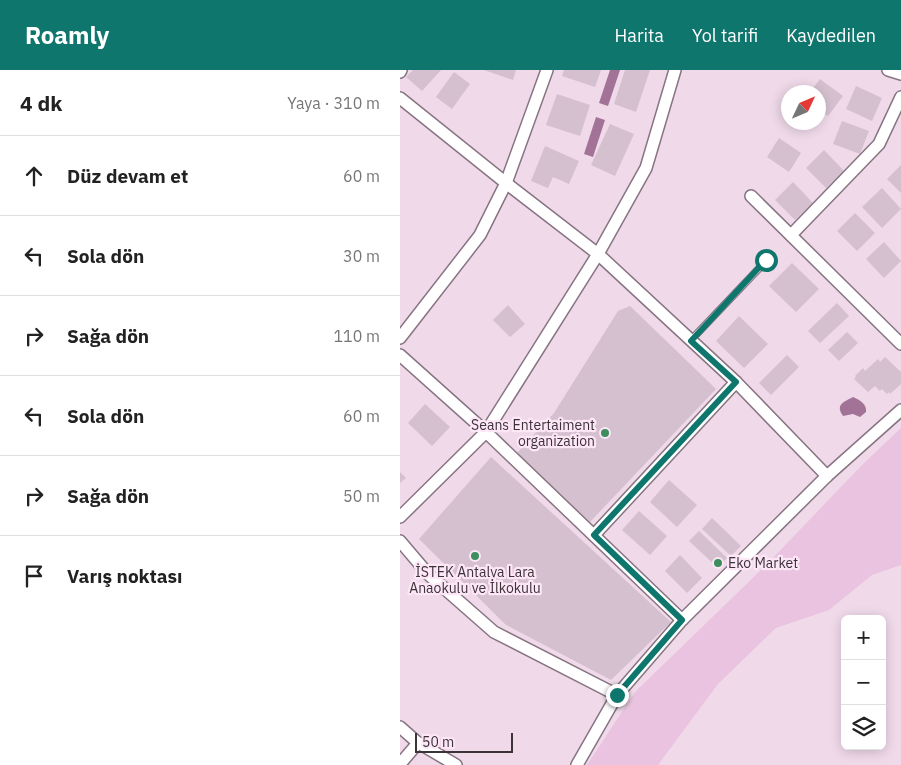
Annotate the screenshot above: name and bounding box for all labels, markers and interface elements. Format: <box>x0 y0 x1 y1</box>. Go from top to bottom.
text: Roamly <box>25 19 109 51</box>
text: Harita <box>615 24 664 47</box>
text: Yol tarifi <box>692 24 758 47</box>
text: Kaydedilen <box>786 24 876 47</box>
north arrow <box>781 85 826 130</box>
text: 4 dk <box>20 89 62 117</box>
text: Yaya · 310 m <box>287 93 380 113</box>
icon: ahead <box>20 162 48 190</box>
text: Düz devam et <box>67 164 188 188</box>
text: 60 m <box>343 166 380 186</box>
icon: left <box>20 242 48 270</box>
text: Sola dön <box>67 244 144 268</box>
text: 30 m <box>343 246 380 266</box>
route start <box>755 249 778 272</box>
icon: right <box>20 322 48 350</box>
text: Sağa dön <box>67 324 149 348</box>
text: 110 m <box>333 326 380 346</box>
icon: left <box>20 402 48 430</box>
text: Sola dön <box>67 404 144 428</box>
text: 60 m <box>343 406 380 426</box>
place label: Seans Entertaiment organization <box>471 416 595 450</box>
marker: Seans Entertaiment organization <box>599 427 611 439</box>
icon: right <box>20 482 48 510</box>
text: Sağa dön <box>67 484 149 508</box>
text: 50 m <box>343 486 380 506</box>
marker: İSTEK Antalya Lara Anaokulu ve İlkokulu <box>469 550 481 562</box>
place label: Eko Market <box>728 554 798 572</box>
marker: Eko Market <box>712 557 724 569</box>
icon: arrive <box>20 562 48 590</box>
place label: İSTEK Antalya Lara Anaokulu ve İlkokulu <box>409 563 541 597</box>
text: Varış noktası <box>67 564 182 588</box>
map controls <box>841 615 886 750</box>
button: + <box>841 615 886 660</box>
button: − <box>841 660 886 705</box>
route end <box>606 684 629 707</box>
button: layers <box>841 705 886 750</box>
scale bar <box>415 730 512 753</box>
text: 50 m <box>422 733 454 751</box>

